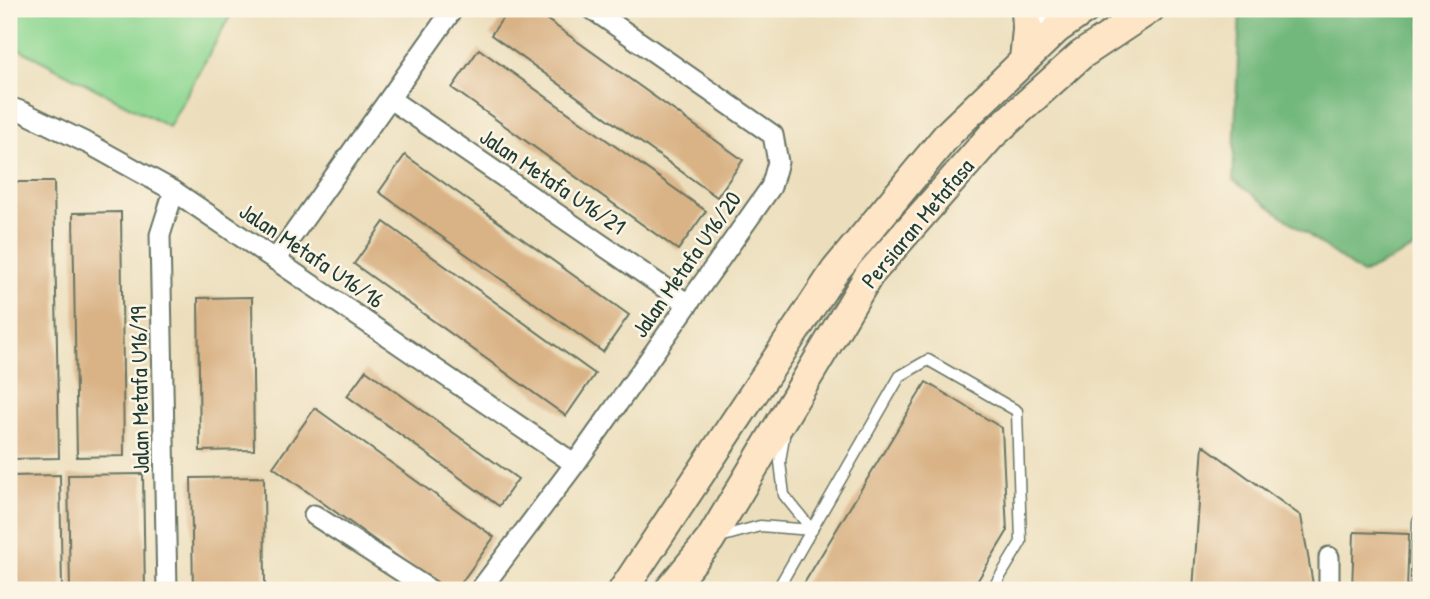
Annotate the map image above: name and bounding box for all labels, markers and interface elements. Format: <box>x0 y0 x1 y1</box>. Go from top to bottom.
street label: Jalan Metafa U16/21 <box>474 121 632 241</box>
street label: Persiaran Metafasa <box>854 152 980 294</box>
street label: Jalan Metafa U16/20 <box>624 185 748 343</box>
street label: Jalan Metafa U16/16 <box>234 195 390 315</box>
street label: Jalan Metafa U16/19 <box>122 306 156 474</box>

